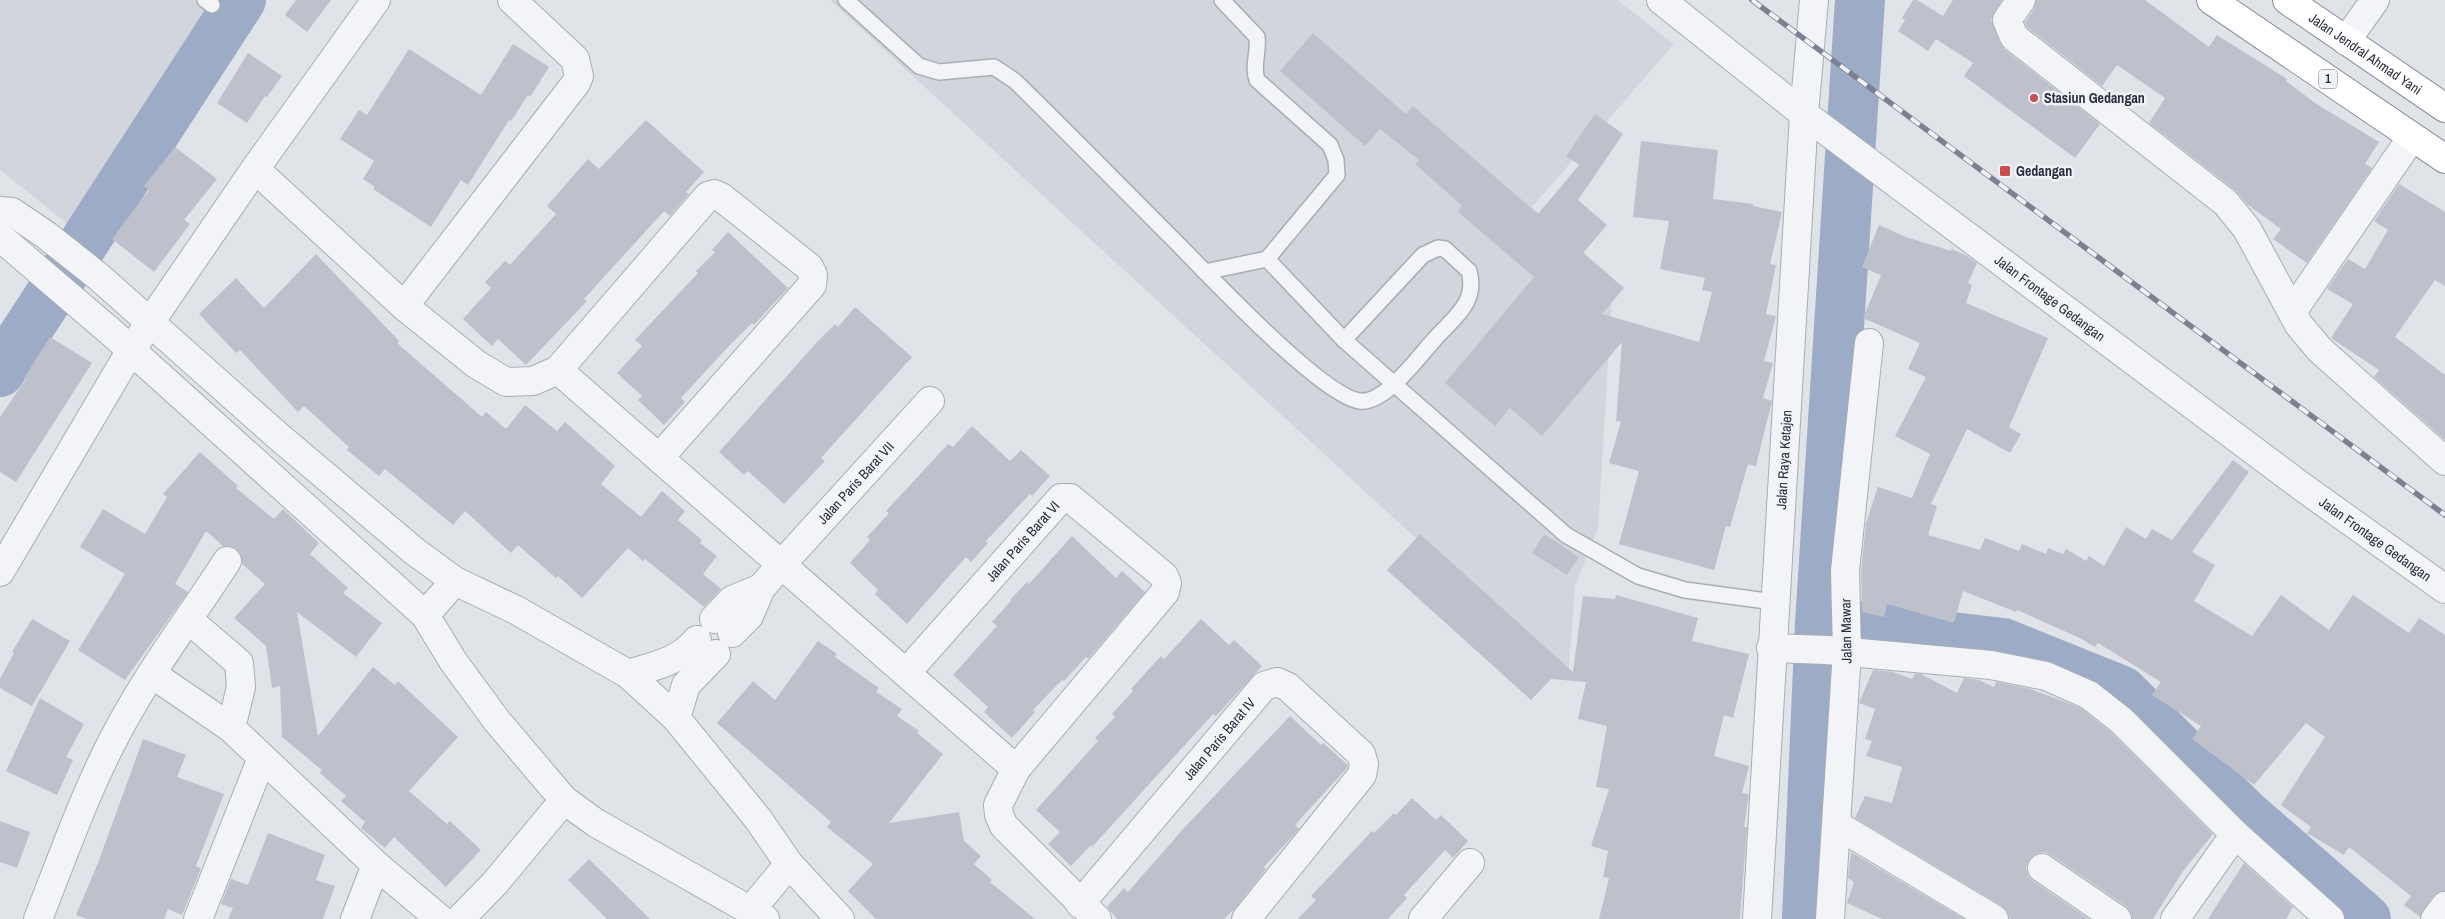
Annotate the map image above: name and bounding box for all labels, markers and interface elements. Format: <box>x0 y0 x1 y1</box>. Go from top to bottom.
street label: Jalan Jendral Ahmad Yani <box>2305 9 2425 99</box>
road number: 1 <box>2319 70 2337 88</box>
place label: Stasiun Gedangan <box>2044 89 2145 107</box>
marker: Stasiun Gedangan <box>2028 92 2040 104</box>
place label: Gedangan <box>2016 162 2072 180</box>
marker: Gedangan <box>1998 164 2012 178</box>
street label: Jalan Frontage Gedangan <box>1991 251 2109 345</box>
street label: Jalan Raya Ketajen <box>1772 409 1796 510</box>
street label: Jalan Paris Barat VII <box>814 438 898 528</box>
street label: Jalan Frontage Gedangan <box>2316 493 2435 585</box>
street label: Jalan Paris Barat VI <box>982 497 1063 586</box>
street label: Jalan Mawar <box>1836 598 1856 664</box>
street label: Jalan Paris Barat IV <box>1179 694 1259 784</box>

